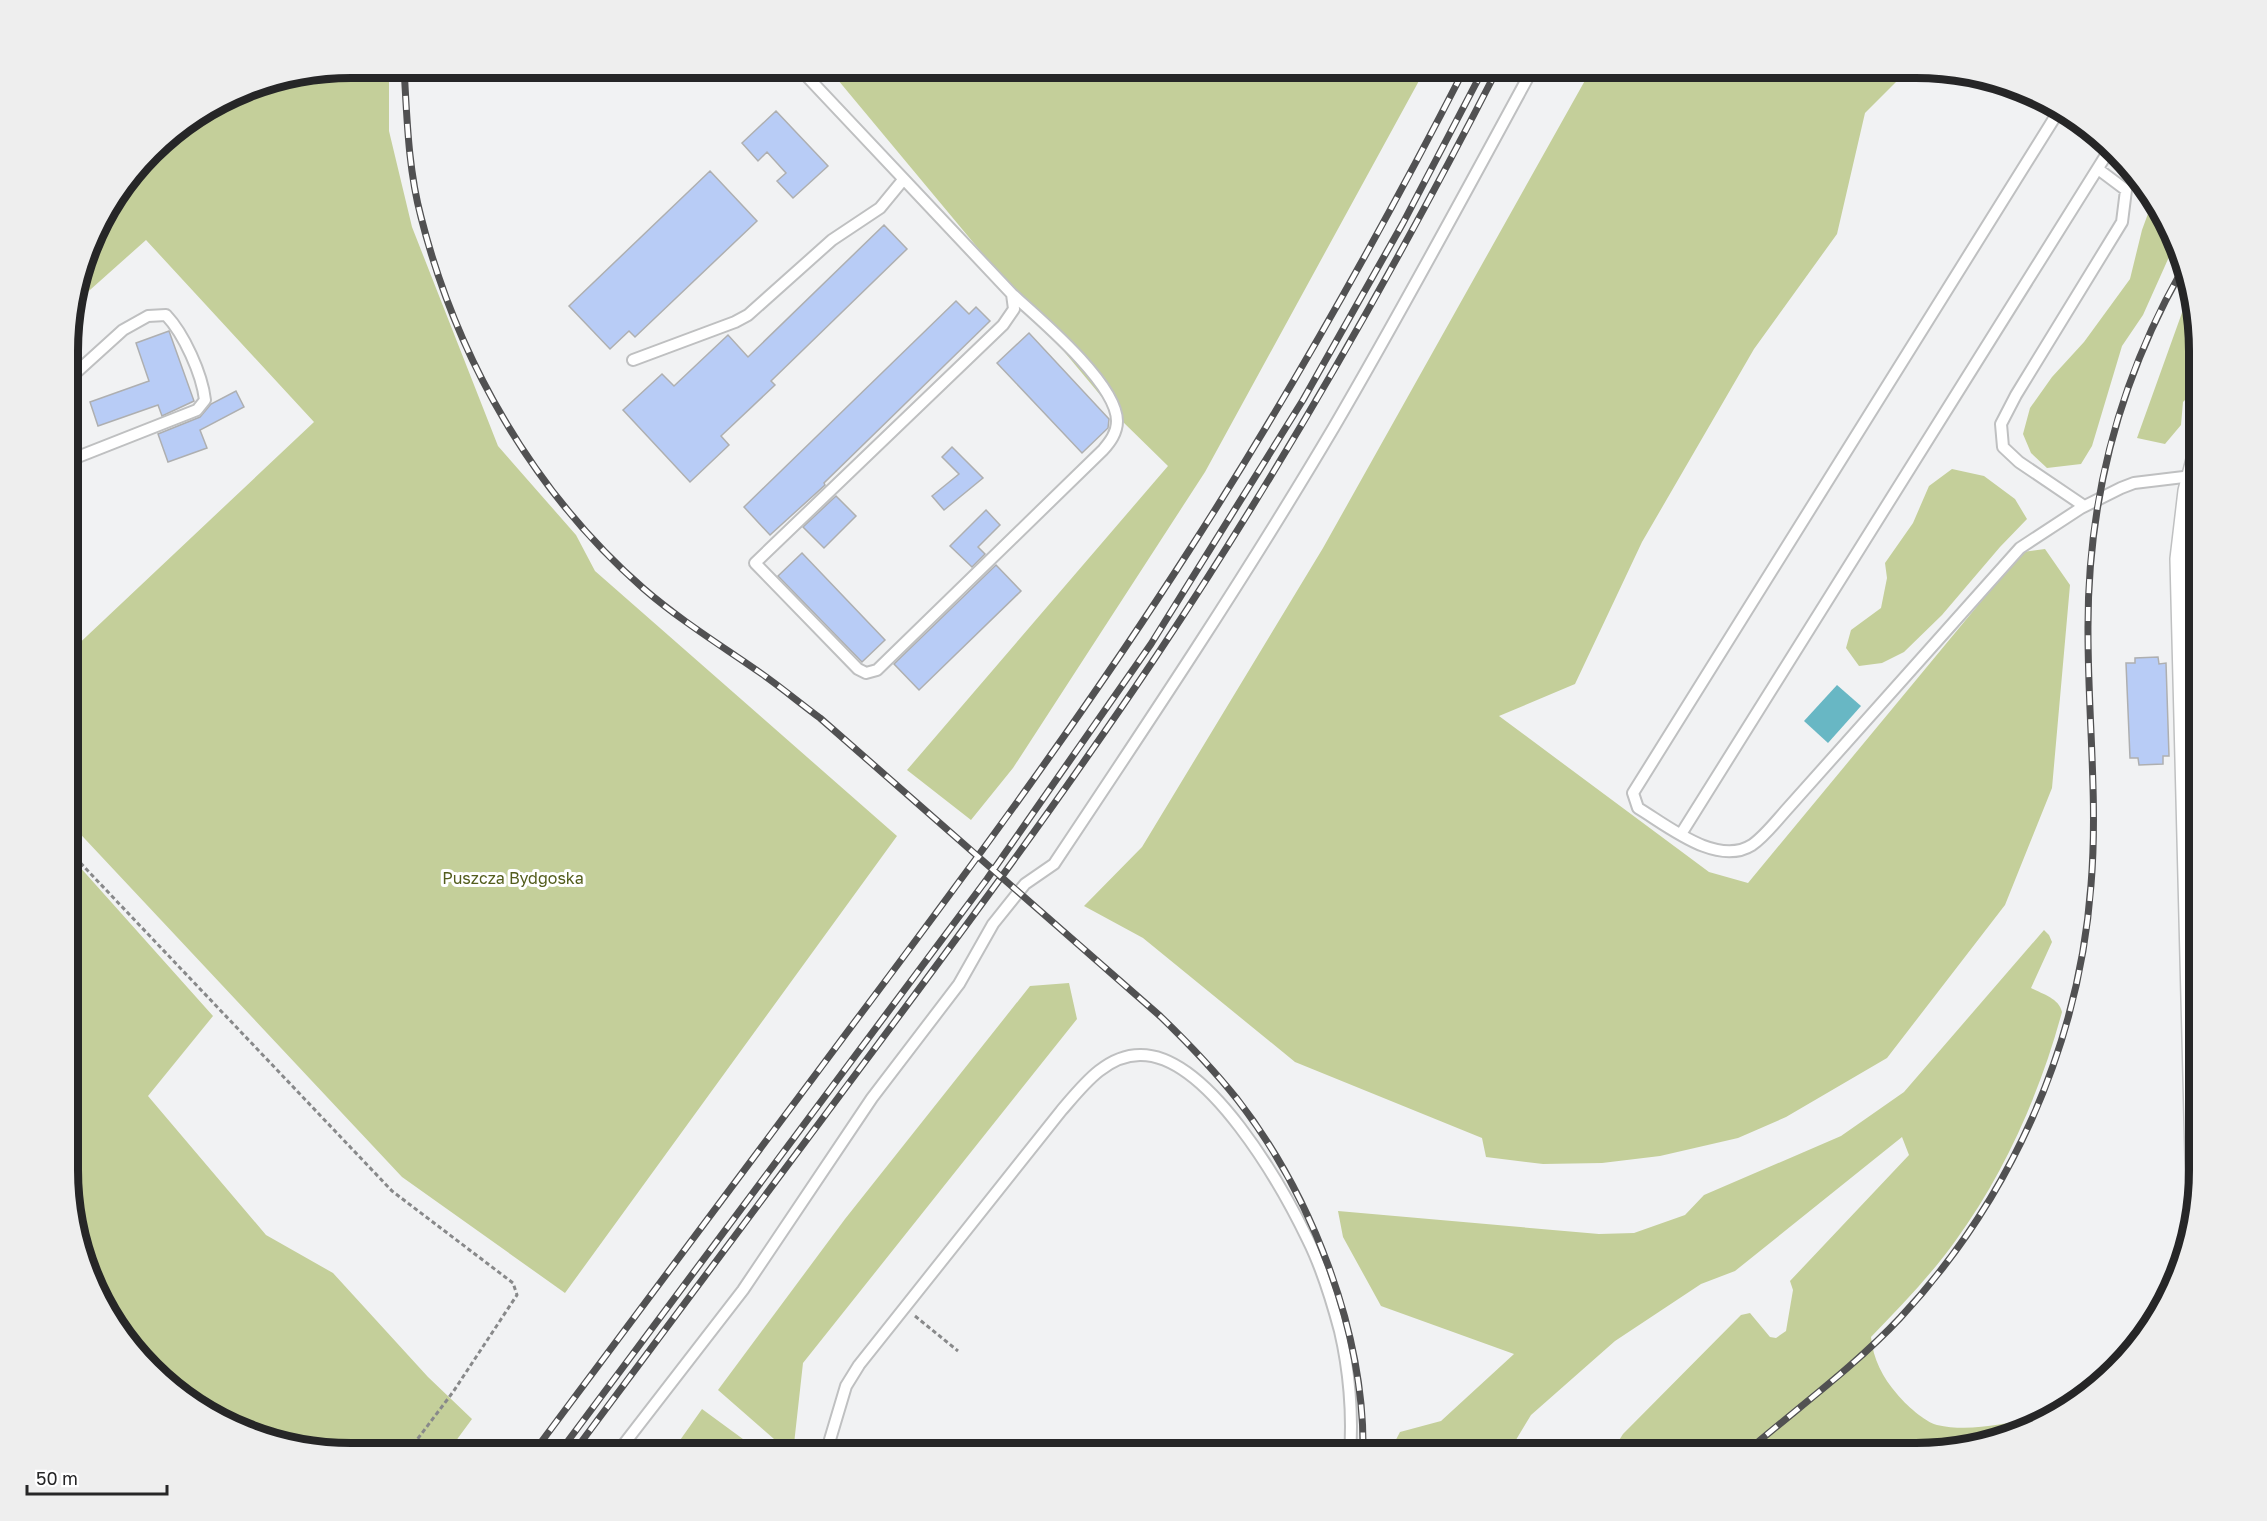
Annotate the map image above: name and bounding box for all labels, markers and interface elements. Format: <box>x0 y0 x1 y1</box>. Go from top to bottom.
park label: Puszcza Bydgoska <box>442 868 584 888</box>
scale bar <box>27 1458 166 1496</box>
text: 50 m <box>36 1467 78 1489</box>

